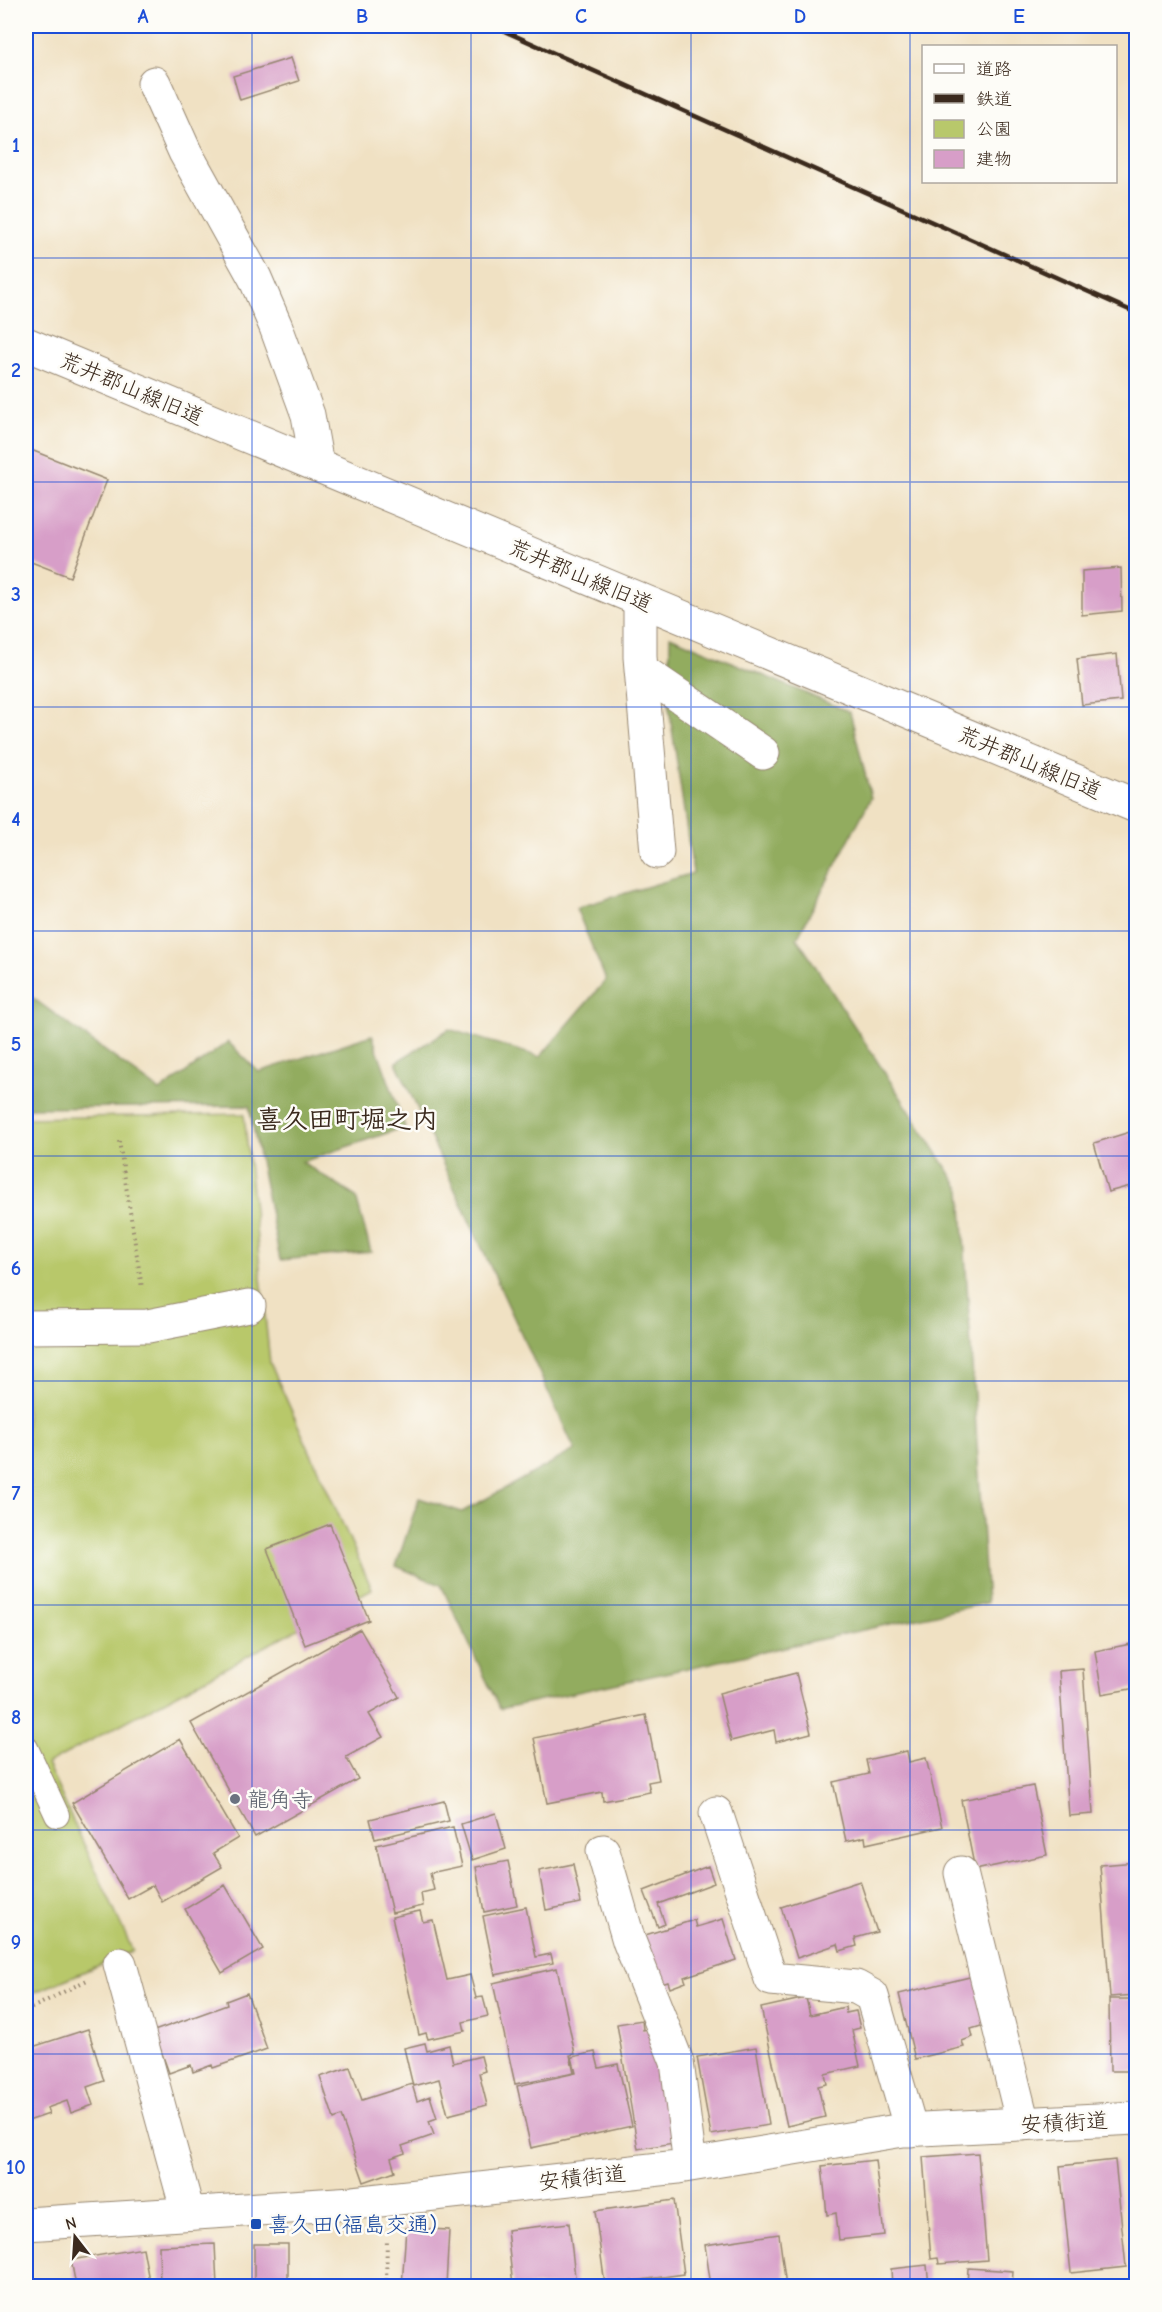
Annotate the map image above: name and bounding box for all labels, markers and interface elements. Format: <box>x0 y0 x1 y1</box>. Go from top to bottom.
text: A <box>137 5 149 28</box>
text: B <box>356 5 368 28</box>
text: C <box>575 5 587 28</box>
text: D <box>794 5 806 28</box>
text: E <box>1013 5 1025 28</box>
legend <box>922 45 1117 183</box>
text: 道路 <box>976 59 1012 80</box>
text: 鉄道 <box>976 89 1012 110</box>
text: 公園 <box>976 119 1012 140</box>
text: 1 <box>12 134 20 157</box>
text: 建物 <box>976 149 1012 170</box>
street label: 荒井郡山線旧道 <box>56 347 208 431</box>
text: 2 <box>11 359 21 382</box>
street label: 荒井郡山線旧道 <box>505 534 657 618</box>
text: 3 <box>11 583 21 606</box>
street label: 荒井郡山線旧道 <box>954 721 1106 805</box>
text: 4 <box>11 808 21 831</box>
text: 5 <box>11 1033 21 1056</box>
district label: 喜久田町堀之内 <box>256 1105 438 1135</box>
text: 6 <box>11 1257 21 1280</box>
text: 7 <box>12 1482 21 1505</box>
text: 8 <box>11 1706 21 1729</box>
place label: 龍角寺 <box>247 1787 313 1813</box>
marker: 龍角寺 <box>228 1792 242 1806</box>
text: 9 <box>11 1931 21 1954</box>
street label: 安積街道 <box>1019 2108 1109 2138</box>
text: 10 <box>6 2156 26 2179</box>
street label: 安積街道 <box>537 2160 627 2196</box>
north arrow <box>45 2207 105 2267</box>
place label: 喜久田(福島交通) <box>268 2212 437 2238</box>
text: N <box>63 2213 79 2234</box>
marker: 喜久田(福島交通) <box>249 2217 263 2231</box>

